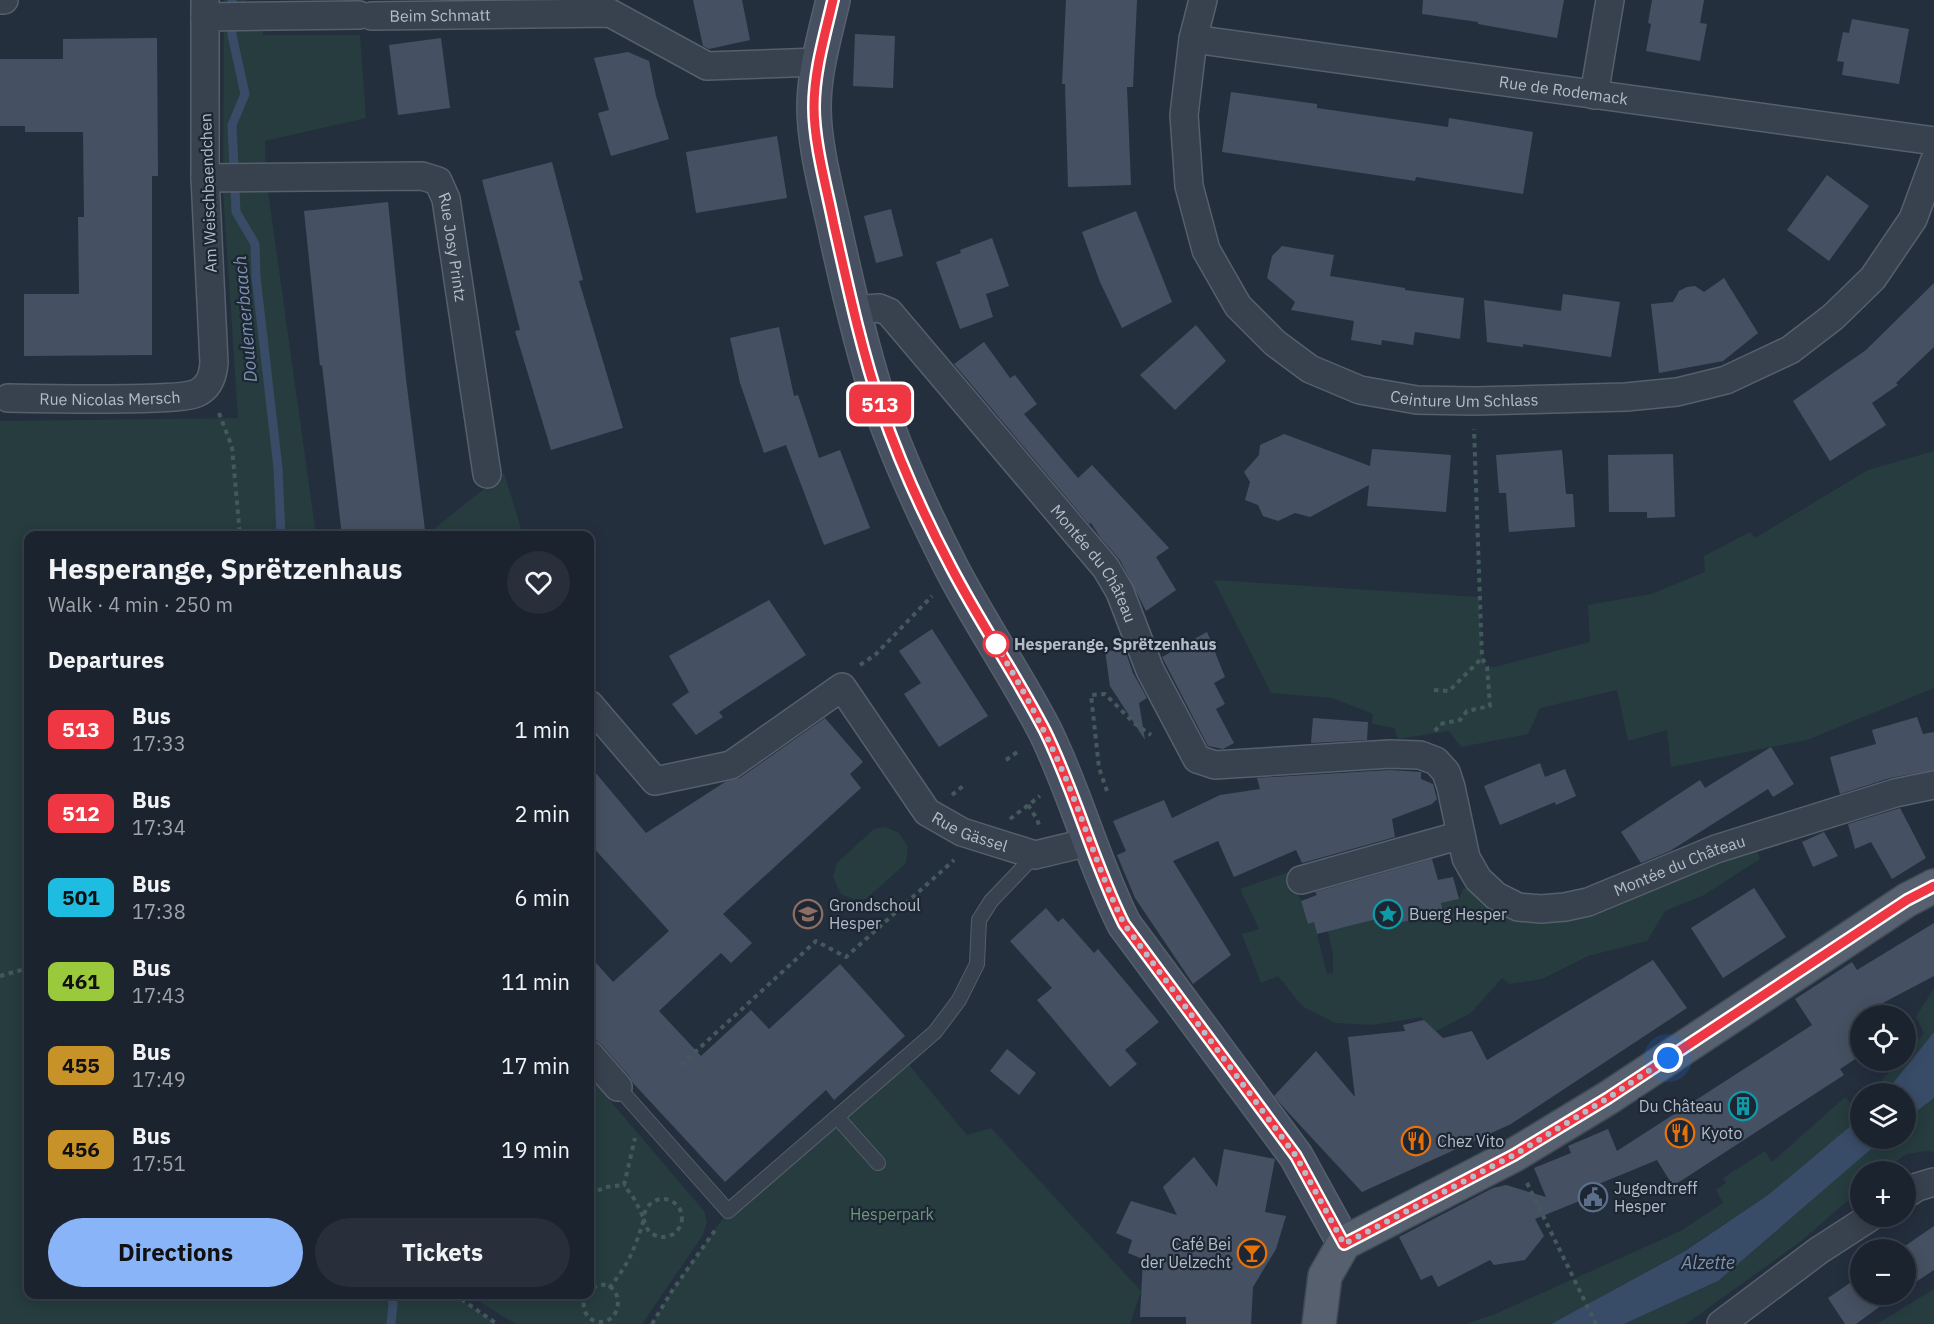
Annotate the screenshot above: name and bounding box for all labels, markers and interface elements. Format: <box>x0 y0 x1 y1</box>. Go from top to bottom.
street label: Beim Schmatt <box>389 5 491 26</box>
street label: Rue de Rodemack <box>1498 71 1630 109</box>
street label: Am Weischbaendchen <box>195 113 221 273</box>
street label: Rue Josy Printz <box>434 189 471 303</box>
water label: Doulemerbaach <box>228 255 262 383</box>
line badge: 513 <box>846 384 914 424</box>
street label: Ceinture Um Schlass <box>1389 385 1539 411</box>
street label: Rue Nicolas Mersch <box>39 387 181 409</box>
text: 513 <box>861 390 899 418</box>
street label: Montée du Château <box>1046 500 1141 625</box>
text: Hesperange, Sprëtzenhaus <box>48 550 402 587</box>
button: heart <box>507 551 570 614</box>
text: Walk · 4 min · 250 m <box>48 591 233 618</box>
marker: Hesperange, Sprëtzenhaus <box>983 631 1009 657</box>
place label: Hesperange, Sprëtzenhaus <box>1014 634 1217 654</box>
text: Departures <box>48 645 164 674</box>
text: Bus <box>132 701 171 730</box>
text: 513 <box>62 715 100 743</box>
text: 1 min <box>514 715 570 744</box>
text: 17:33 <box>132 730 186 757</box>
text: Bus <box>132 785 171 814</box>
text: 512 <box>62 799 100 827</box>
text: 2 min <box>514 799 570 828</box>
street label: Rue Gässel <box>928 807 1010 856</box>
text: 17:34 <box>132 814 186 841</box>
street label: Montée du Château <box>1611 831 1748 900</box>
text: Bus <box>132 869 171 898</box>
text: 501 <box>62 883 100 911</box>
text: 6 min <box>514 883 570 912</box>
place label: Grondschoul Hesper <box>829 895 921 933</box>
text: 17:38 <box>132 898 186 925</box>
school or university icon: Grondschoul Hesper <box>792 898 824 930</box>
place icon: Buerg Hesper <box>1372 898 1404 930</box>
place label: Buerg Hesper <box>1409 904 1507 924</box>
text: Bus <box>132 953 171 982</box>
text: 461 <box>62 967 100 995</box>
text: 11 min <box>501 967 570 996</box>
text: 17:43 <box>132 982 186 1009</box>
map controls <box>1850 1005 1916 1305</box>
button: locate <box>1850 1005 1916 1071</box>
text: Bus <box>132 1037 171 1066</box>
your location <box>1653 1043 1683 1073</box>
text: 455 <box>62 1051 100 1079</box>
text: 17 min <box>501 1051 570 1080</box>
text: 17:49 <box>132 1066 186 1093</box>
button: layers <box>1850 1083 1916 1149</box>
building icon: Du Château <box>1727 1090 1759 1122</box>
place label: Du Château <box>1639 1096 1722 1116</box>
restaurant icon: Kyoto <box>1664 1117 1696 1149</box>
text: Bus <box>132 1121 171 1150</box>
place label: Kyoto <box>1701 1123 1742 1143</box>
restaurant icon: Chez Vito <box>1400 1125 1432 1157</box>
place label: Chez Vito <box>1437 1131 1504 1151</box>
text: 456 <box>62 1135 100 1163</box>
text: 19 min <box>501 1135 570 1164</box>
text: 17:51 <box>132 1150 186 1177</box>
button: + <box>1850 1161 1916 1227</box>
place label: Jugendtreff Hesper <box>1614 1178 1697 1216</box>
public building icon: Jugendtreff Hesper <box>1577 1181 1609 1213</box>
park label: Hesperpark <box>850 1204 935 1224</box>
button: Directions <box>48 1218 303 1287</box>
button: Tickets <box>315 1218 570 1287</box>
place label: Café Bei der Uelzecht <box>1141 1234 1231 1272</box>
bar icon: Café Bei der Uelzecht <box>1236 1237 1268 1269</box>
button: − <box>1850 1239 1916 1305</box>
water label: Alzette <box>1680 1251 1735 1274</box>

